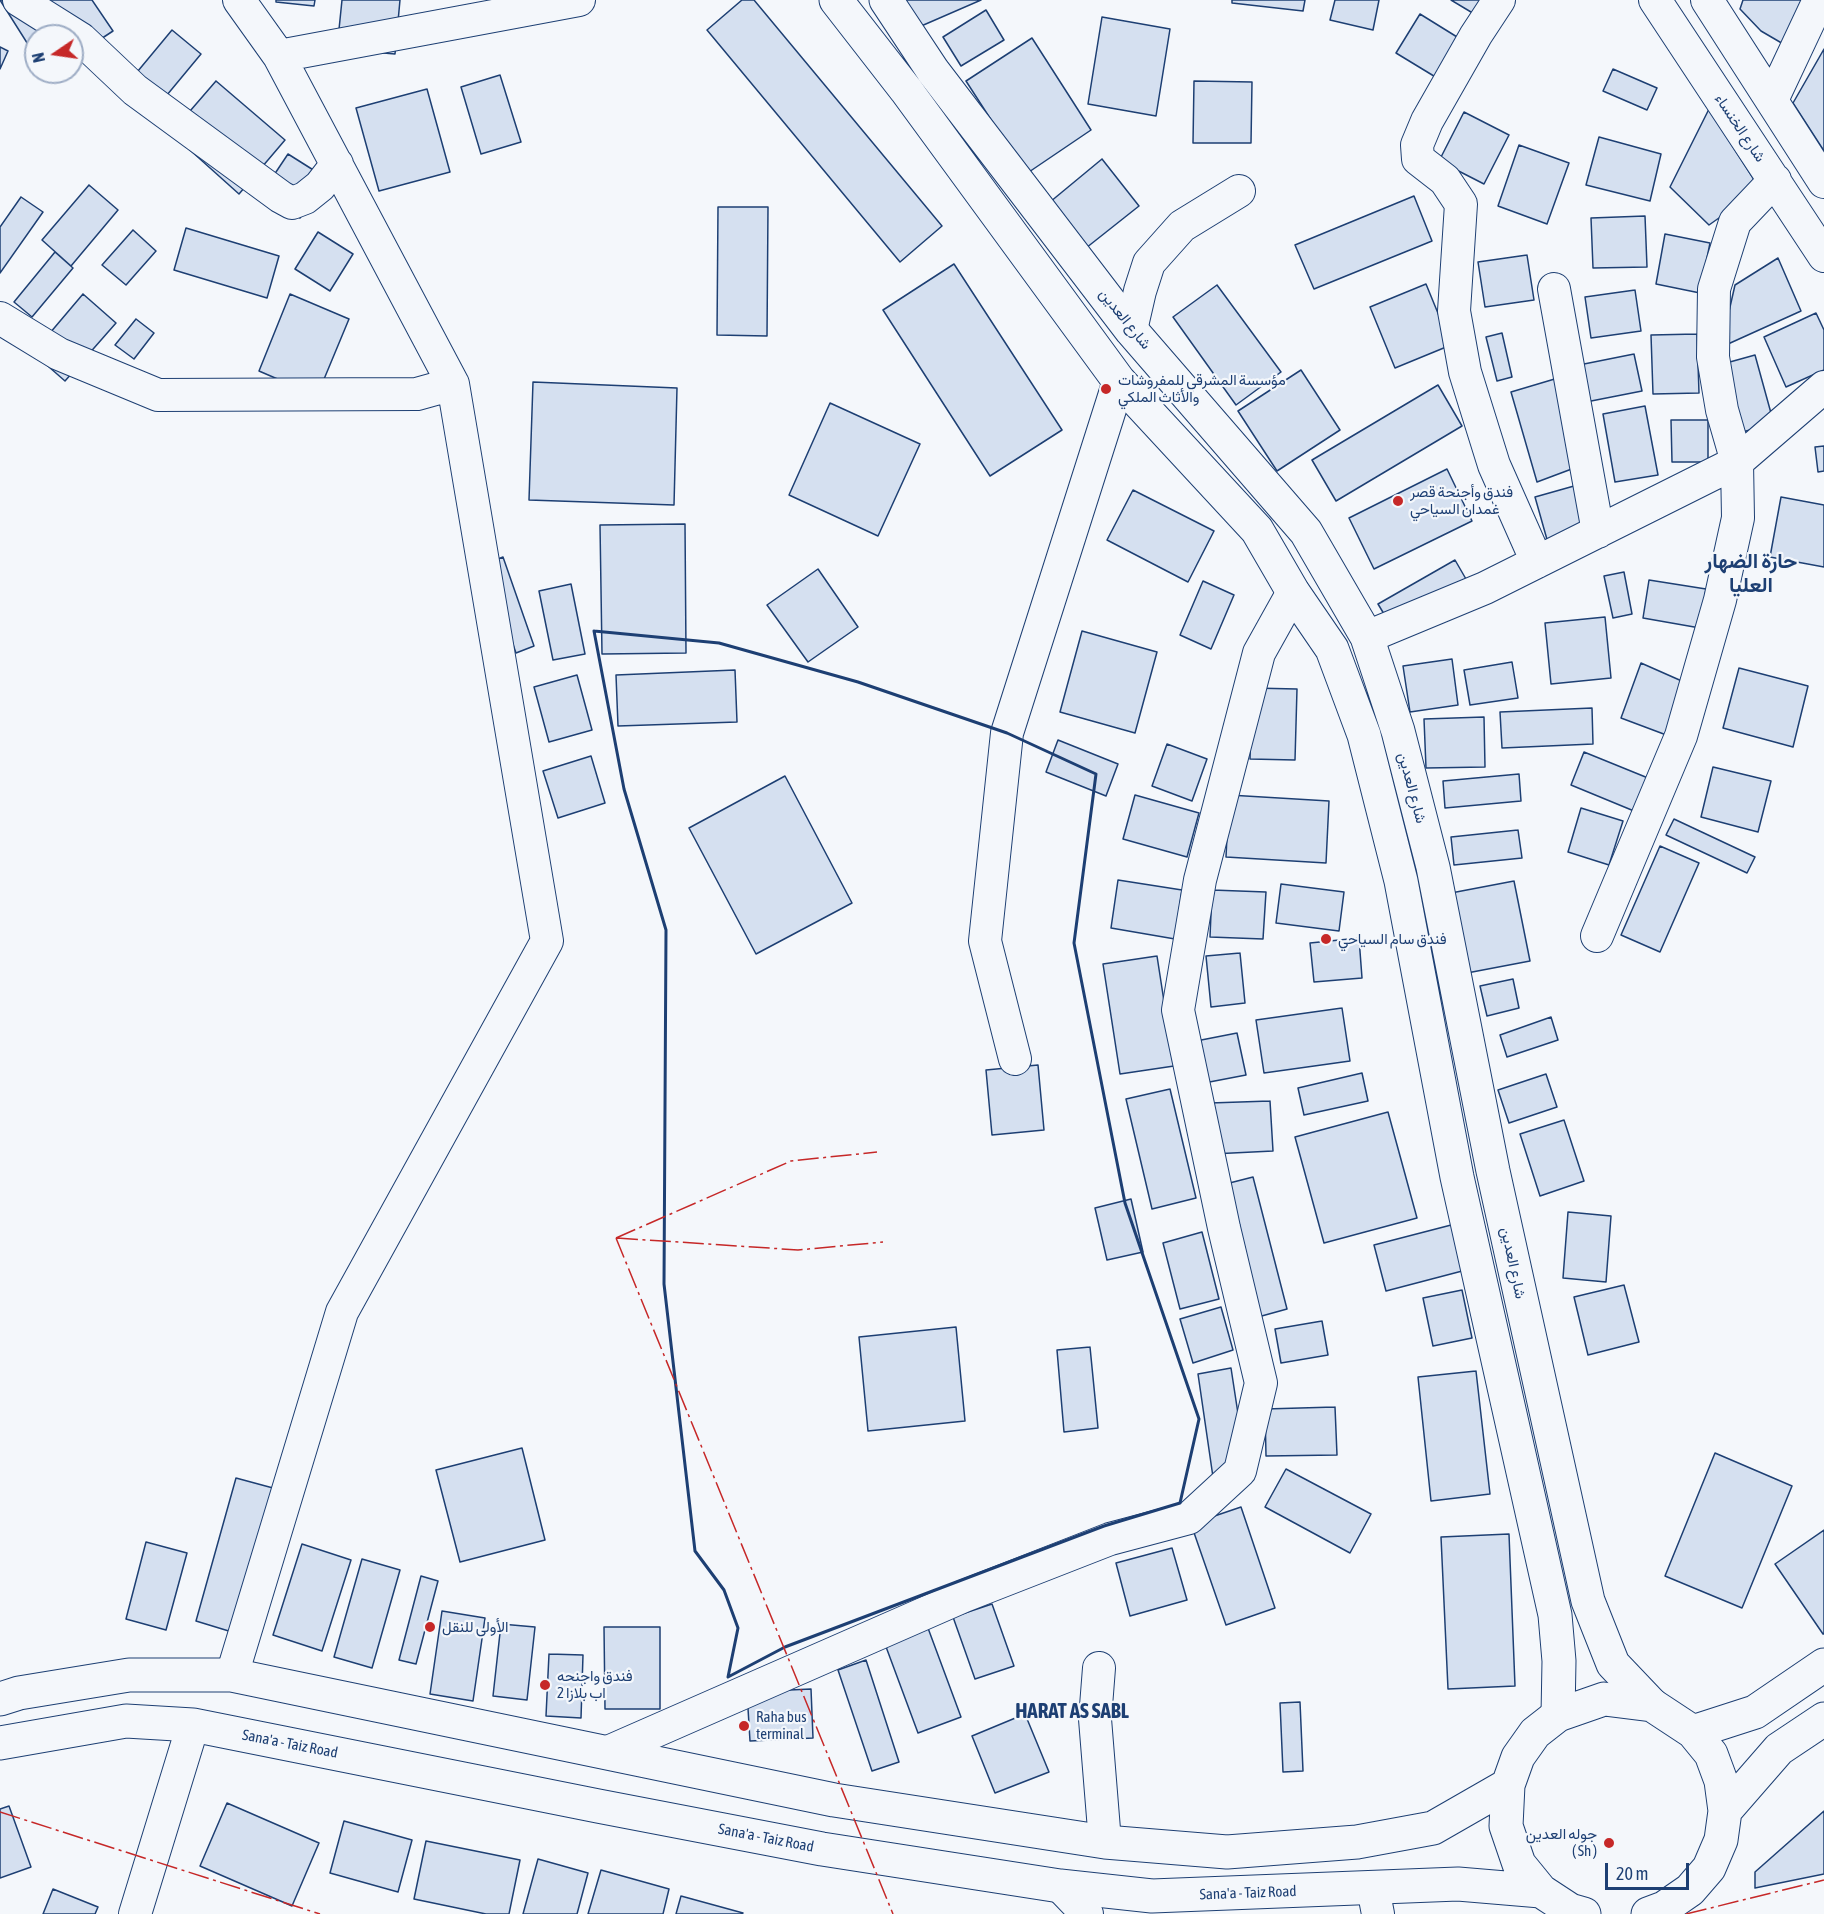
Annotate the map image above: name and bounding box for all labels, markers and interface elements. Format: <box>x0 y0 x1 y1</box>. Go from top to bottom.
north arrow <box>24 24 84 84</box>
text: N <box>29 51 48 64</box>
street label: شارع الخنساء <box>1711 91 1769 165</box>
street label: شارع العدين <box>1095 285 1155 353</box>
place label: مؤسسة المشرقي للمفروشات والأثاث الملكي <box>1118 371 1286 406</box>
marker: مؤسسة المشرقي للمفروشات والأثاث الملكي <box>1099 382 1113 396</box>
place label: فندق وأجنحة قصر غمدان السياحي <box>1410 483 1513 518</box>
marker: فندق وأجنحة قصر غمدان السياحي <box>1391 494 1405 508</box>
district label: حارة الضهار العليا <box>1705 548 1797 598</box>
street label: شارع العدين <box>1394 751 1430 825</box>
place label: فندق سام السياحي <box>1338 930 1447 948</box>
marker: فندق سام السياحي <box>1319 932 1333 946</box>
street label: شارع العدين <box>1497 1226 1529 1300</box>
place label: الأولى للنقل <box>442 1618 508 1636</box>
marker: الأولى للنقل <box>423 1620 437 1634</box>
place label: فندق واجنحه اب بلازا 2 <box>557 1667 633 1702</box>
marker: فندق واجنحه اب بلازا 2 <box>538 1678 552 1692</box>
district label: HARAT AS SABL <box>1005 1698 1139 1724</box>
place label: Raha bus terminal <box>756 1708 806 1743</box>
marker: Raha bus terminal <box>737 1719 751 1733</box>
street label: Sana'a - Taiz Road <box>241 1726 339 1762</box>
street label: Sana'a - Taiz Road <box>717 1820 815 1856</box>
place label: جوله العدين ( Sh ) <box>1526 1825 1597 1860</box>
marker: جوله العدين ( Sh ) <box>1602 1836 1616 1850</box>
scale bar <box>1608 1851 1692 1889</box>
text: 20 m <box>1616 1863 1648 1884</box>
street label: Sana'a - Taiz Road <box>1199 1882 1297 1904</box>

